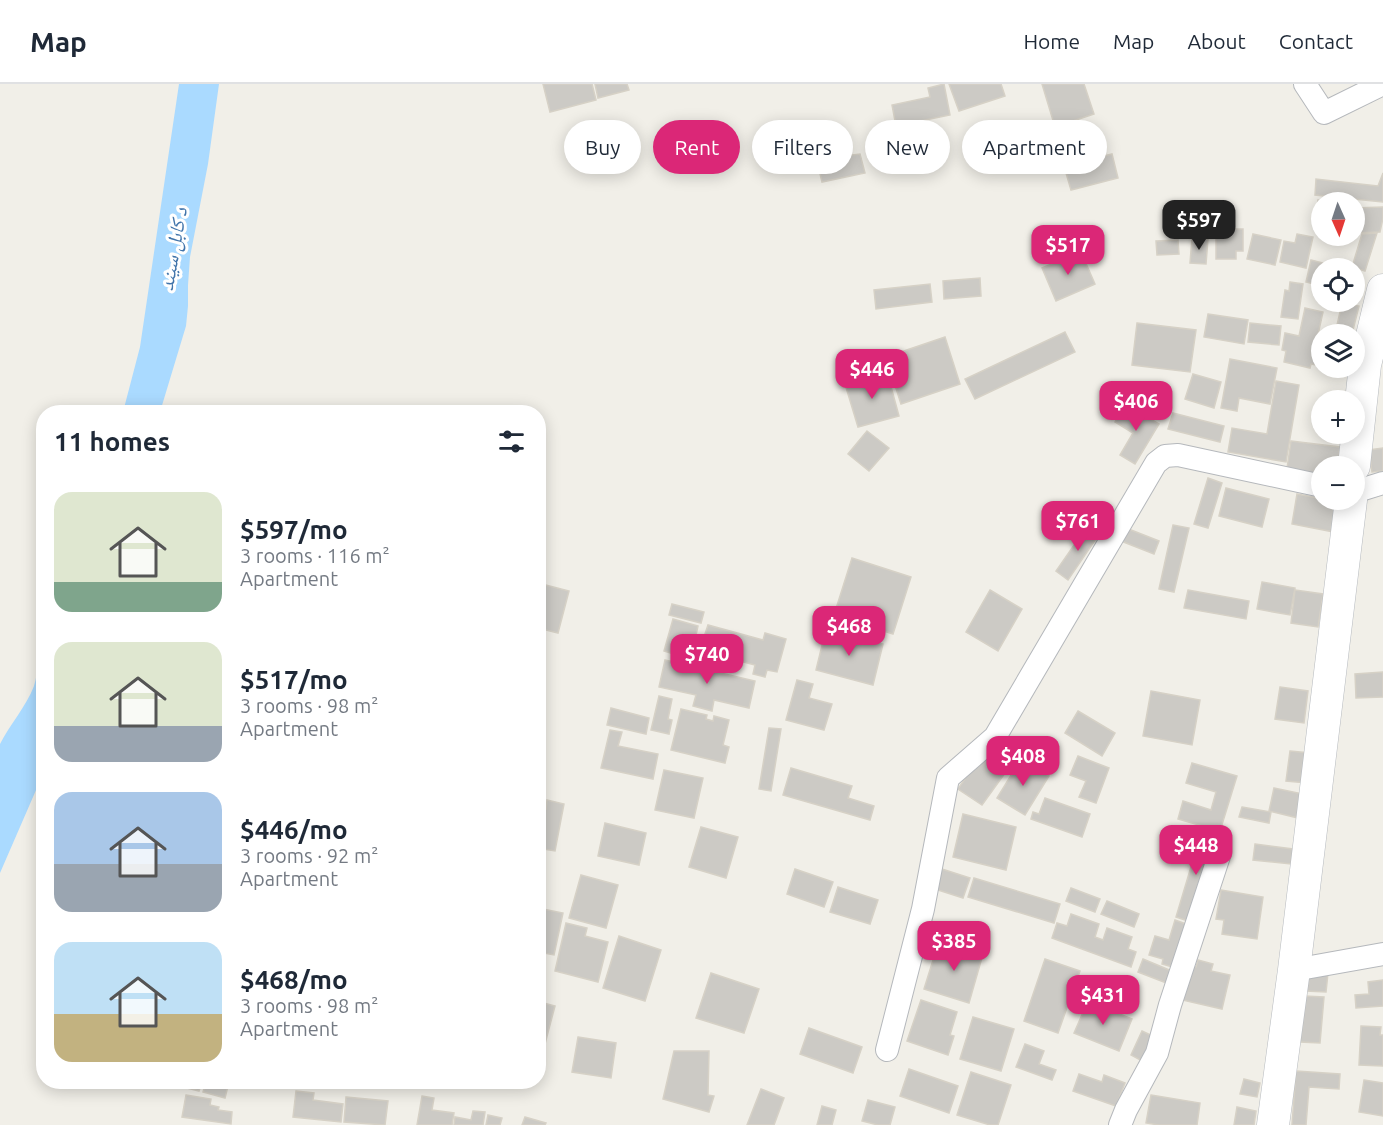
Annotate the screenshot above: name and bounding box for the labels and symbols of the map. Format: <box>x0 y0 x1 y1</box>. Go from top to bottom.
north arrow <box>1311 192 1365 246</box>
pin: $597 <box>1163 200 1235 251</box>
water label: د کابل سيند <box>154 205 193 293</box>
pin: $517 <box>1032 225 1104 276</box>
pin: $446 <box>836 349 908 400</box>
pin: $406 <box>1100 381 1172 432</box>
pin: $761 <box>1042 501 1114 552</box>
pin: $468 <box>813 606 885 657</box>
pin: $740 <box>671 634 743 685</box>
pin: $408 <box>987 736 1059 787</box>
pin: $448 <box>1160 825 1232 876</box>
pin: $385 <box>918 921 990 972</box>
pin: $431 <box>1067 975 1139 1026</box>

